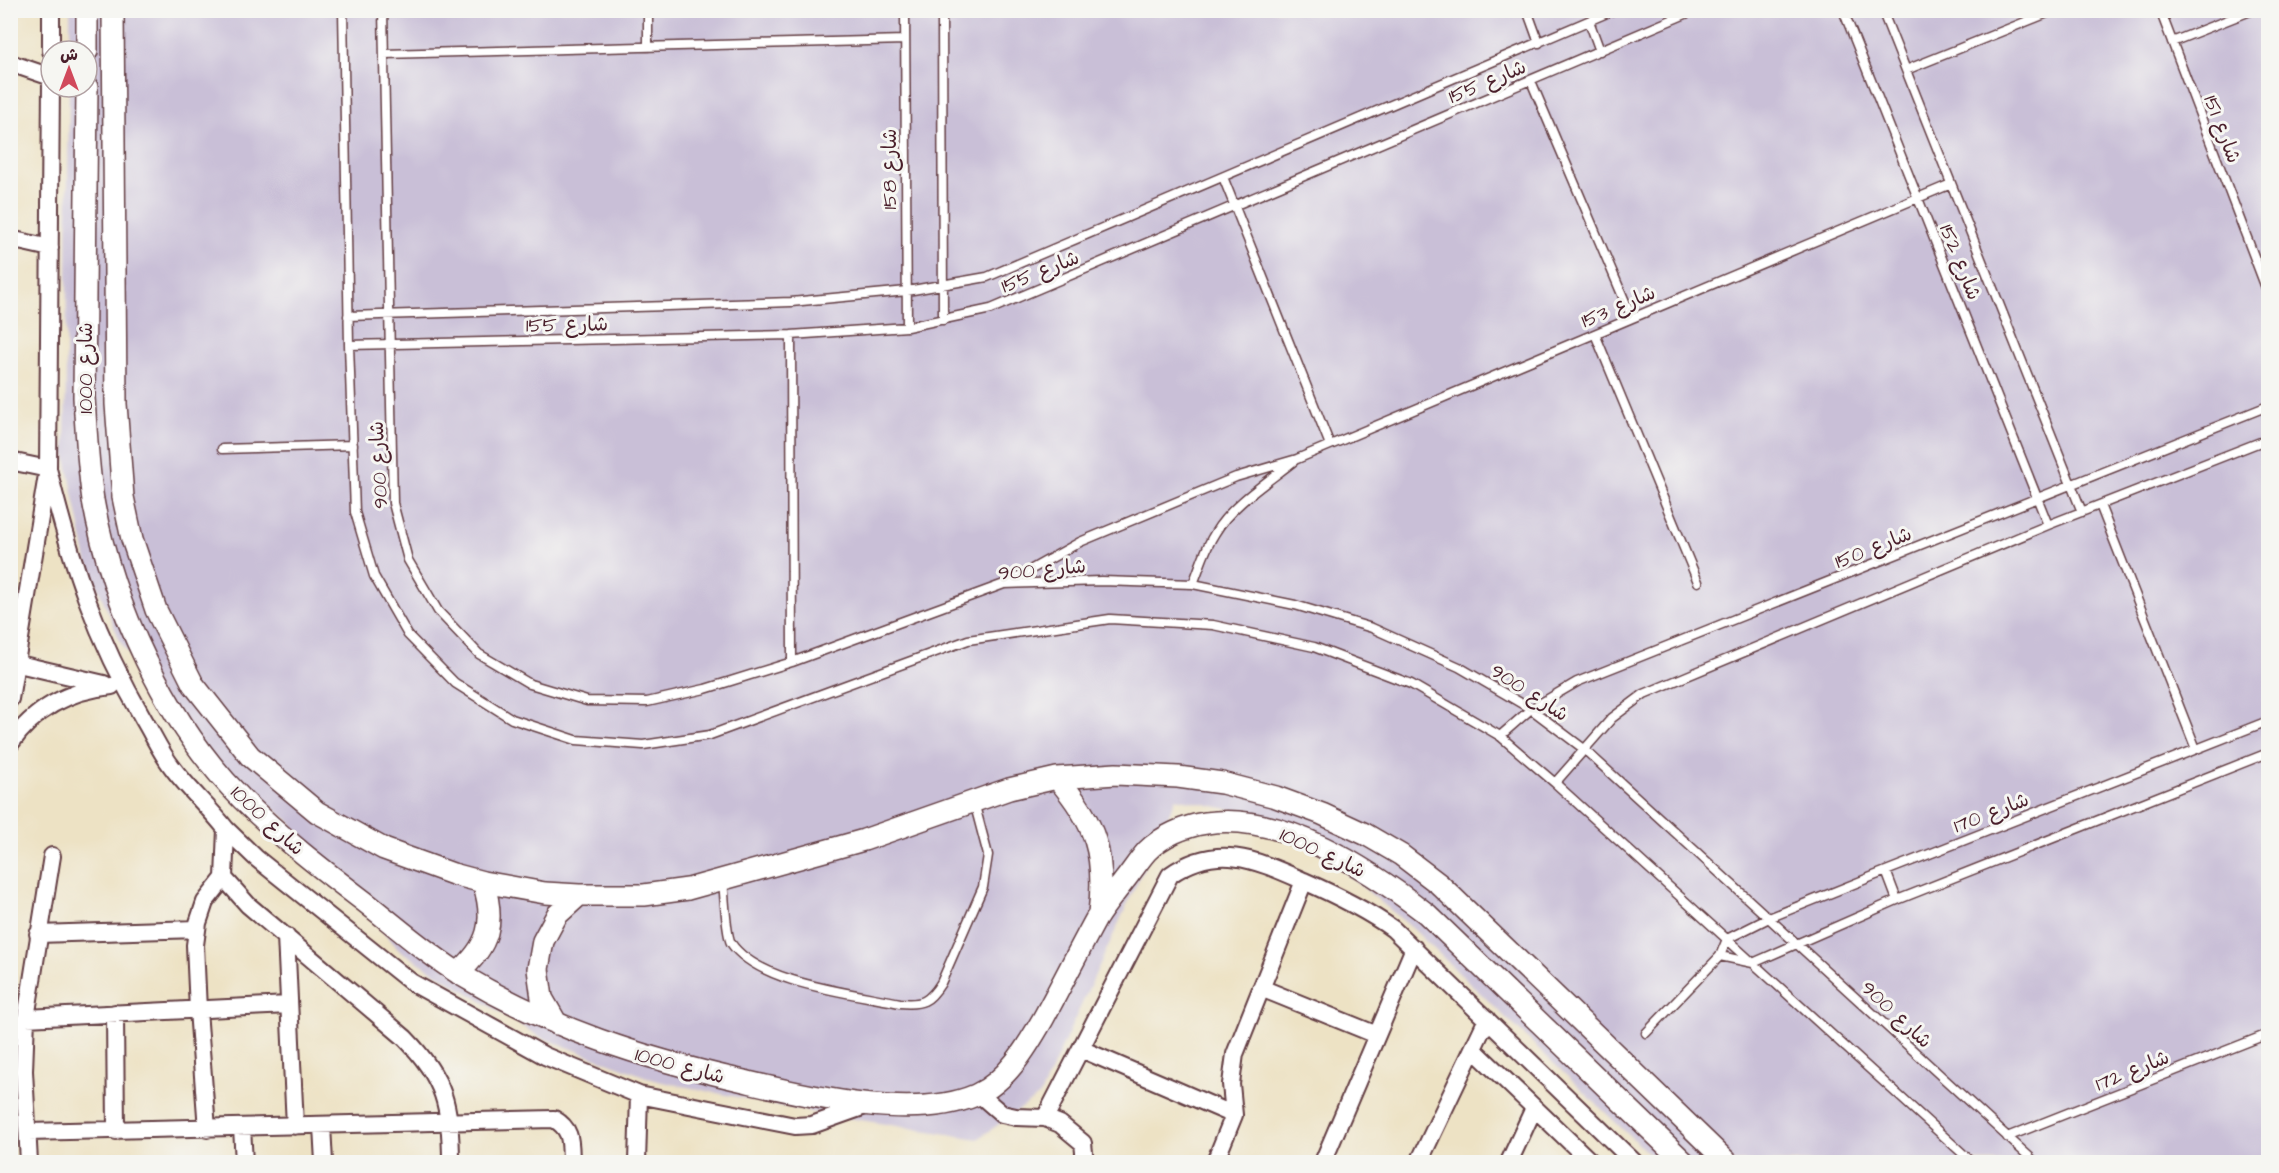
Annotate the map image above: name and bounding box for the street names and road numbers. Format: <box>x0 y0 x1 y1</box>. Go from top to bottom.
street label: شارع 155 <box>1444 53 1531 111</box>
street label: شارع 151 <box>2196 91 2248 167</box>
street label: شارع 158 <box>876 129 904 209</box>
street label: شارع 152 <box>1932 220 1988 304</box>
street label: شارع 155 <box>997 244 1084 300</box>
street label: شارع 153 <box>1577 279 1660 335</box>
street label: شارع 155 <box>526 310 608 340</box>
street label: شارع 1000 <box>72 322 100 414</box>
street label: شارع 900 <box>363 420 395 510</box>
street label: شارع 150 <box>1831 520 1916 576</box>
street label: شارع 900 <box>997 552 1087 588</box>
street label: شارع 900 <box>1485 657 1574 729</box>
street label: شارع 1000 <box>224 779 310 862</box>
street label: شارع 170 <box>1950 786 2033 840</box>
street label: شارع 1000 <box>1275 821 1370 885</box>
street label: شارع 900 <box>1855 975 1938 1055</box>
street label: شارع 1000 <box>632 1041 728 1091</box>
street label: شارع 172 <box>2091 1043 2174 1098</box>

